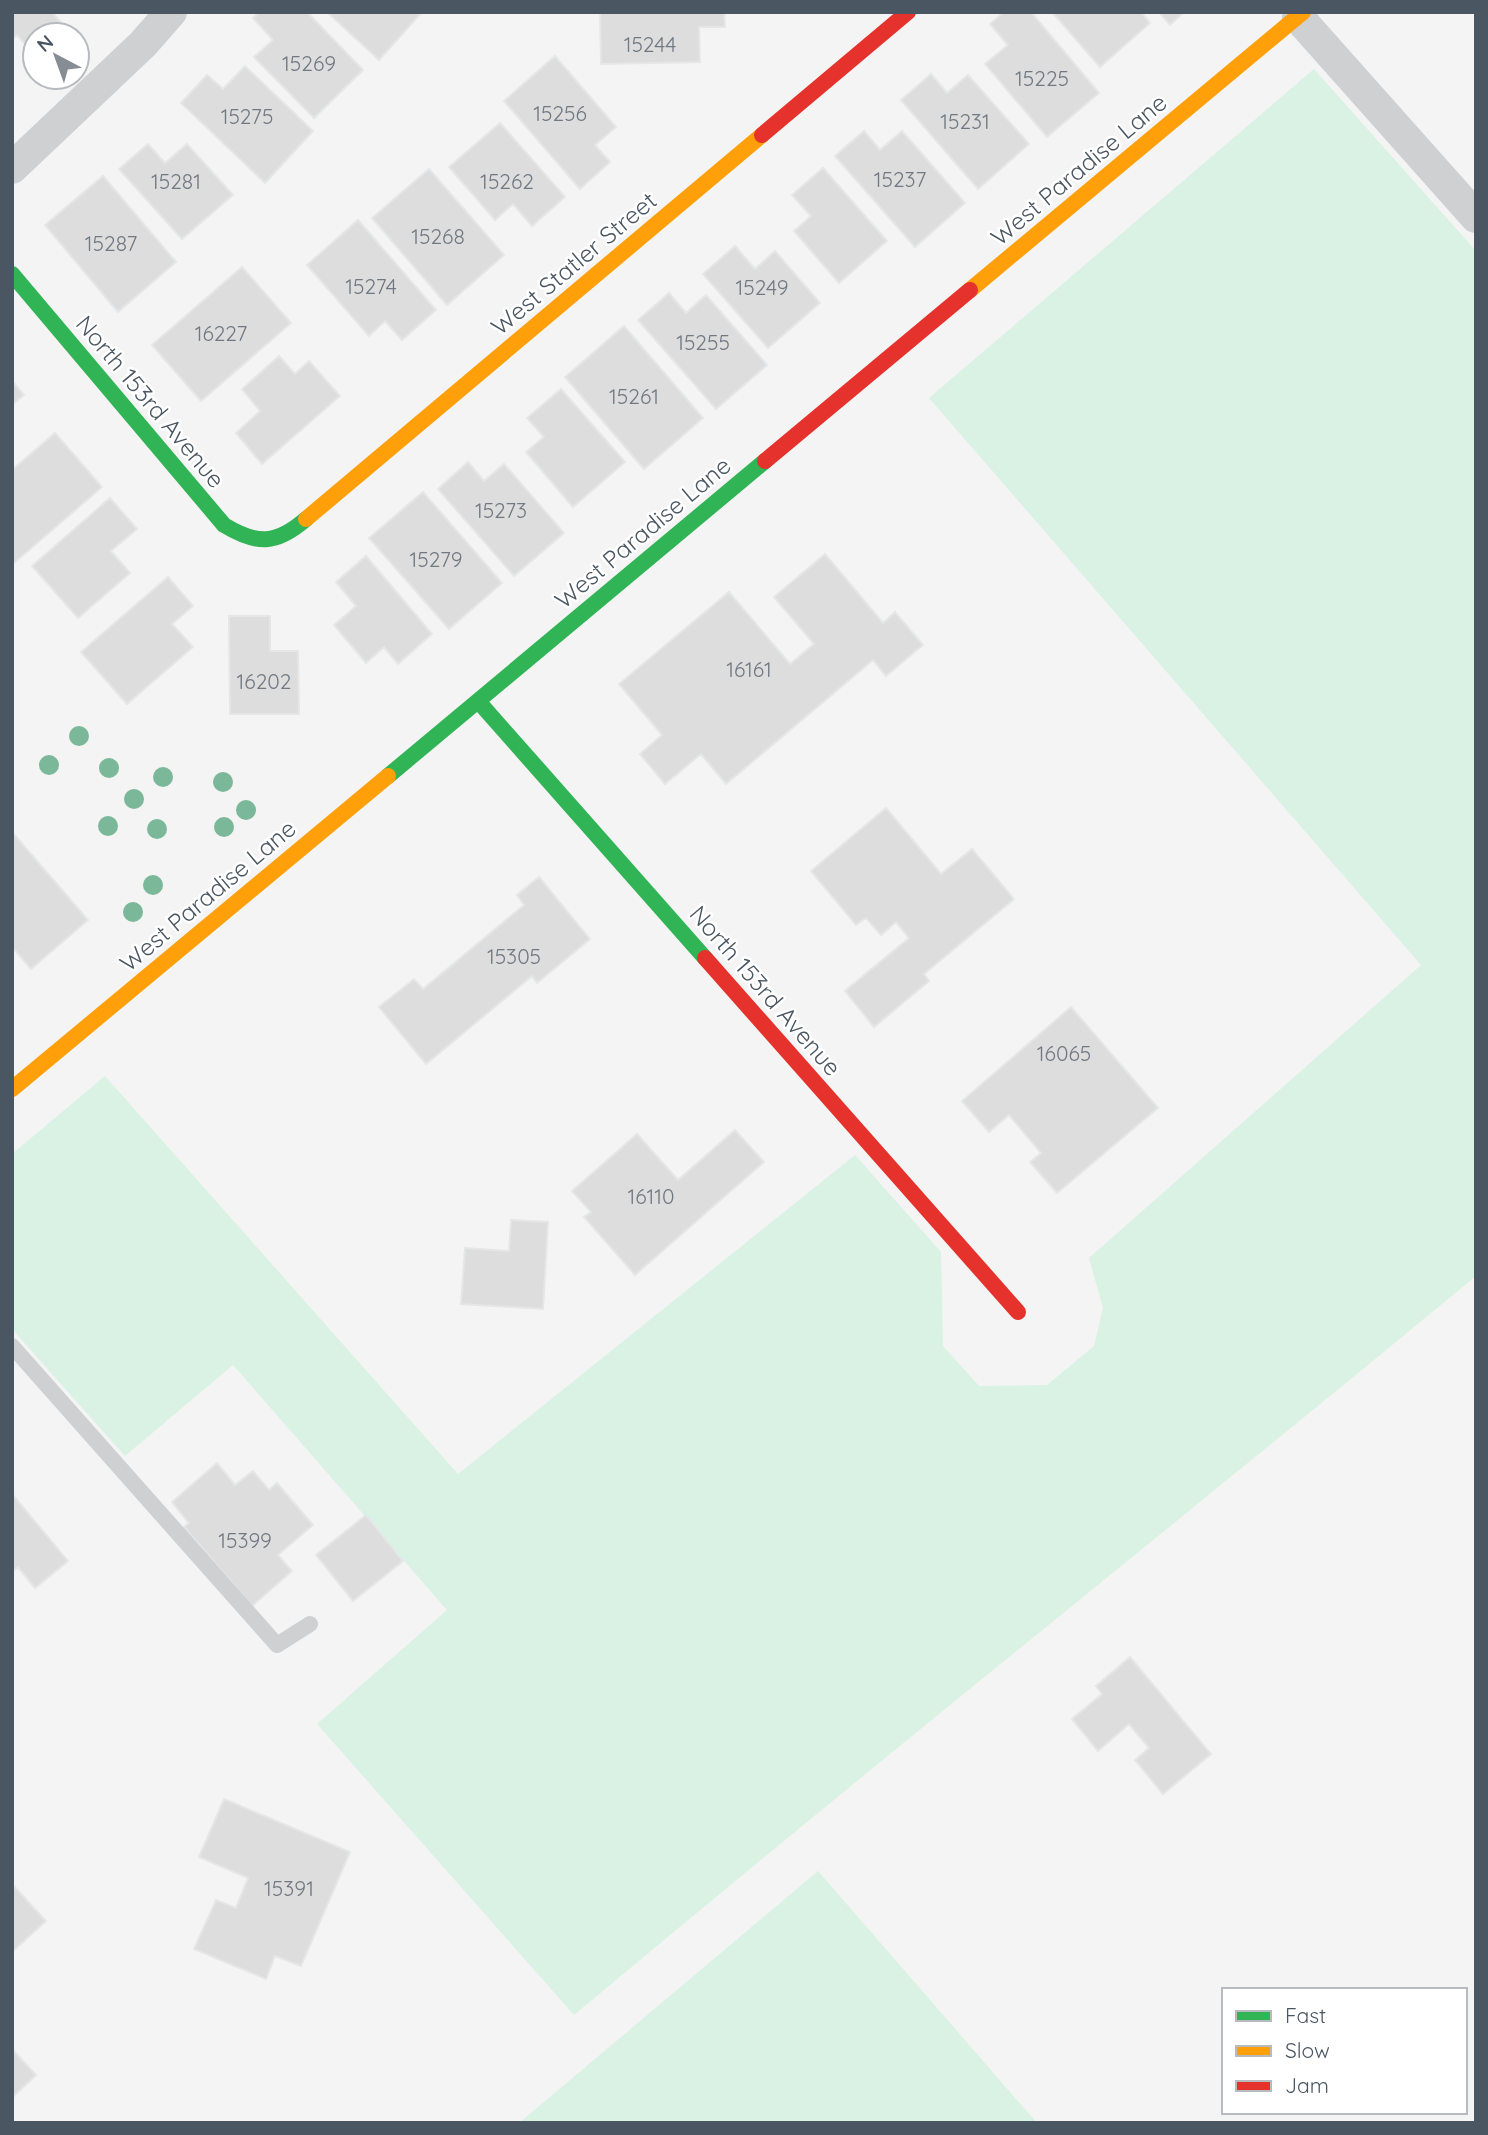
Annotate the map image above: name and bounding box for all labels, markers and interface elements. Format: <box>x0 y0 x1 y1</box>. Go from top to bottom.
north arrow <box>21 21 91 91</box>
text: N <box>32 30 58 57</box>
house number: 15244 <box>624 31 676 57</box>
house number: 15269 <box>282 50 336 76</box>
house number: 15225 <box>1015 65 1069 91</box>
street label: West Paradise Lane <box>984 87 1172 252</box>
house number: 15256 <box>533 100 587 126</box>
house number: 15275 <box>221 103 273 129</box>
house number: 15231 <box>940 108 990 134</box>
house number: 15237 <box>874 166 927 192</box>
house number: 15281 <box>151 168 201 194</box>
house number: 15262 <box>480 168 534 194</box>
street label: West Statler Street <box>484 185 662 341</box>
house number: 15268 <box>411 223 465 249</box>
house number: 15287 <box>85 230 137 256</box>
house number: 15274 <box>345 273 397 299</box>
house number: 15249 <box>736 274 788 300</box>
street label: North 153rd Avenue <box>70 309 232 494</box>
house number: 16227 <box>195 320 248 346</box>
house number: 15255 <box>676 329 730 355</box>
house number: 15261 <box>609 383 659 409</box>
street label: West Paradise Lane <box>548 450 736 615</box>
house number: 15273 <box>475 497 527 523</box>
house number: 15279 <box>410 546 462 572</box>
house number: 16161 <box>726 656 772 682</box>
house number: 16202 <box>237 668 291 694</box>
street label: West Paradise Lane <box>113 813 301 978</box>
street label: North 153rd Avenue <box>684 899 848 1082</box>
house number: 15305 <box>487 943 541 969</box>
house number: 16065 <box>1037 1040 1091 1066</box>
house number: 16110 <box>628 1183 675 1209</box>
house number: 15399 <box>218 1527 272 1553</box>
house number: 15391 <box>264 1875 314 1901</box>
legend <box>1222 1988 1467 2114</box>
text: Fast <box>1285 2002 1326 2028</box>
text: Slow <box>1285 2037 1330 2063</box>
text: Jam <box>1285 2072 1329 2098</box>

